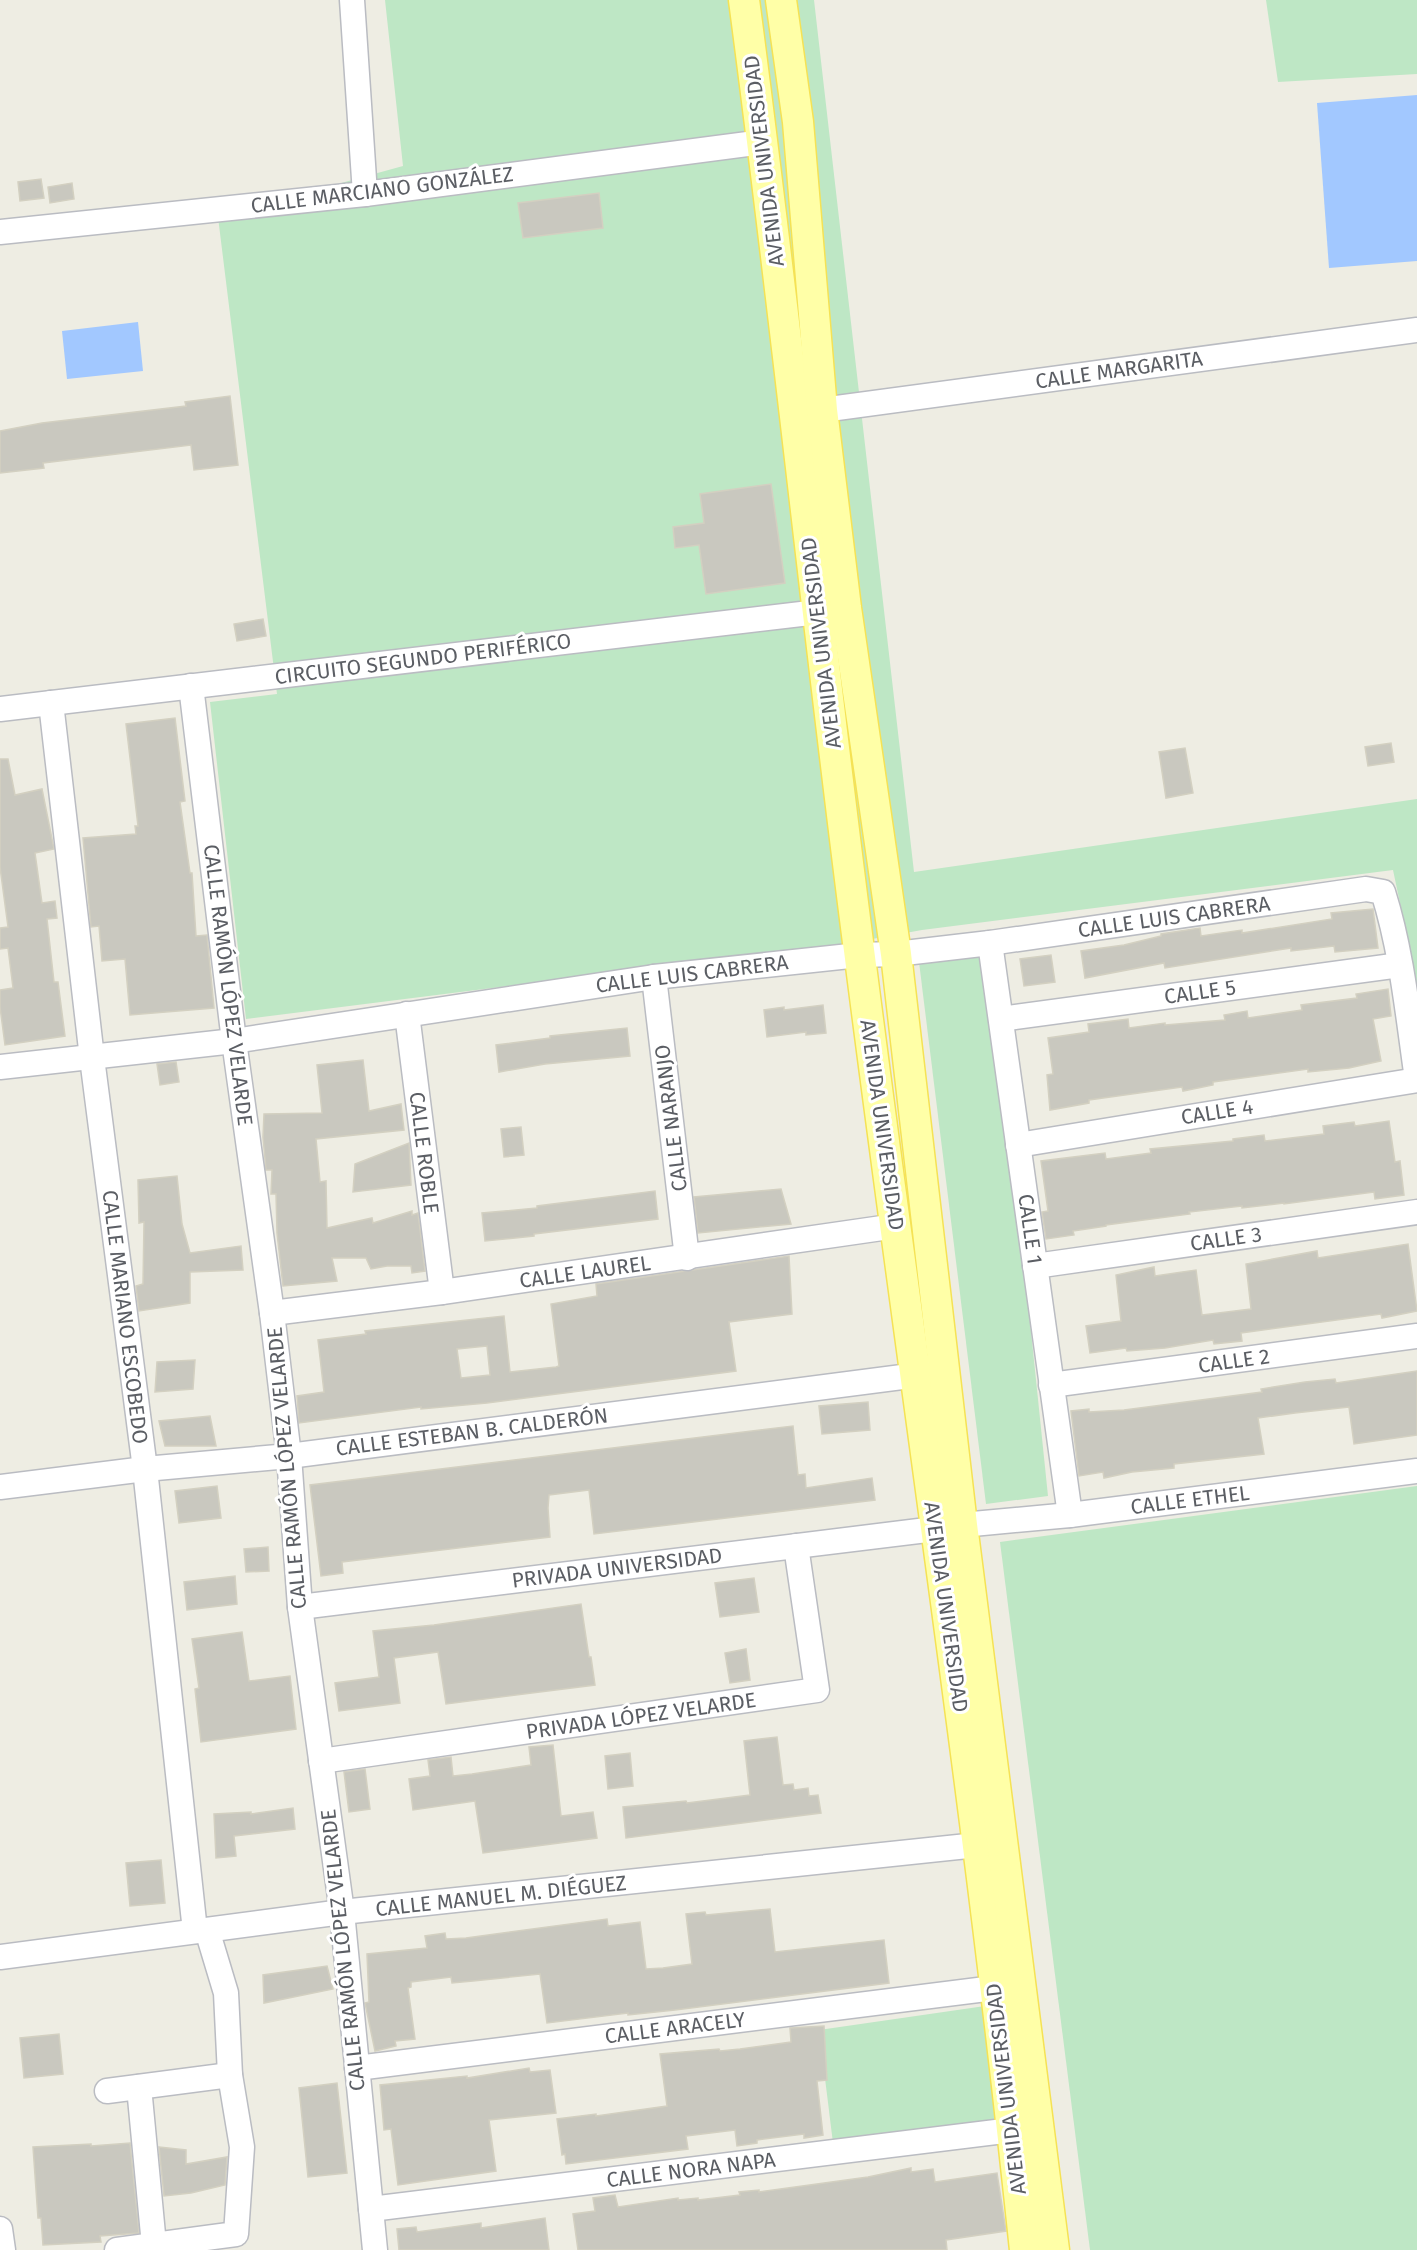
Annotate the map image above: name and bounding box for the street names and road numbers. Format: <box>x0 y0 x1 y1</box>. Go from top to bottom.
street label: AVENIDA UNIVERSIDAD <box>738 54 790 268</box>
street label: CALLE MARCIANO GONZÁLEZ <box>249 161 515 219</box>
street label: CALLE MARGARITA <box>1034 345 1204 395</box>
street label: AVENIDA UNIVERSIDAD <box>795 536 847 750</box>
street label: CIRCUITO SEGUNDO PERIFÉRICO <box>273 628 573 690</box>
street label: CALLE RAMÓN LÓPEZ VELARDE <box>198 843 258 1127</box>
street label: CALLE LUIS CABRERA <box>1076 891 1272 943</box>
street label: CALLE LUIS CABRERA <box>594 949 790 999</box>
street label: CALLE 5 <box>1163 974 1237 1010</box>
street label: AVENIDA UNIVERSIDAD <box>854 1018 910 1232</box>
street label: CALLE NARANJO <box>649 1043 693 1193</box>
street label: CALLE ROBLE <box>404 1090 444 1216</box>
street label: CALLE 4 <box>1179 1093 1255 1131</box>
street label: CALLE MARIANO ESCOBEDO <box>97 1189 153 1445</box>
street label: CALLE 1 <box>1012 1192 1048 1266</box>
street label: CALLE 3 <box>1189 1221 1263 1257</box>
street label: CALLE LAUREL <box>518 1250 653 1294</box>
street label: CALLE RAMÓN LÓPEZ VELARDE <box>262 1326 312 1610</box>
street label: CALLE 2 <box>1197 1343 1271 1379</box>
street label: CALLE ESTEBAN B. CALDERÓN <box>334 1402 610 1462</box>
street label: CALLE ETHEL <box>1129 1480 1251 1520</box>
street label: AVENIDA UNIVERSIDAD <box>918 1500 974 1714</box>
street label: PRIVADA UNIVERSIDAD <box>510 1542 724 1594</box>
street label: PRIVADA LÓPEZ VELARDE <box>524 1687 758 1745</box>
street label: CALLE RAMÓN LÓPEZ VELARDE <box>315 1808 371 2092</box>
street label: CALLE MANUEL M. DIÉGUEZ <box>374 1870 628 1922</box>
street label: AVENIDA UNIVERSIDAD <box>980 1982 1032 2196</box>
street label: CALLE ARACELY <box>603 2006 747 2050</box>
street label: CALLE NORA NAPA <box>605 2147 777 2193</box>

